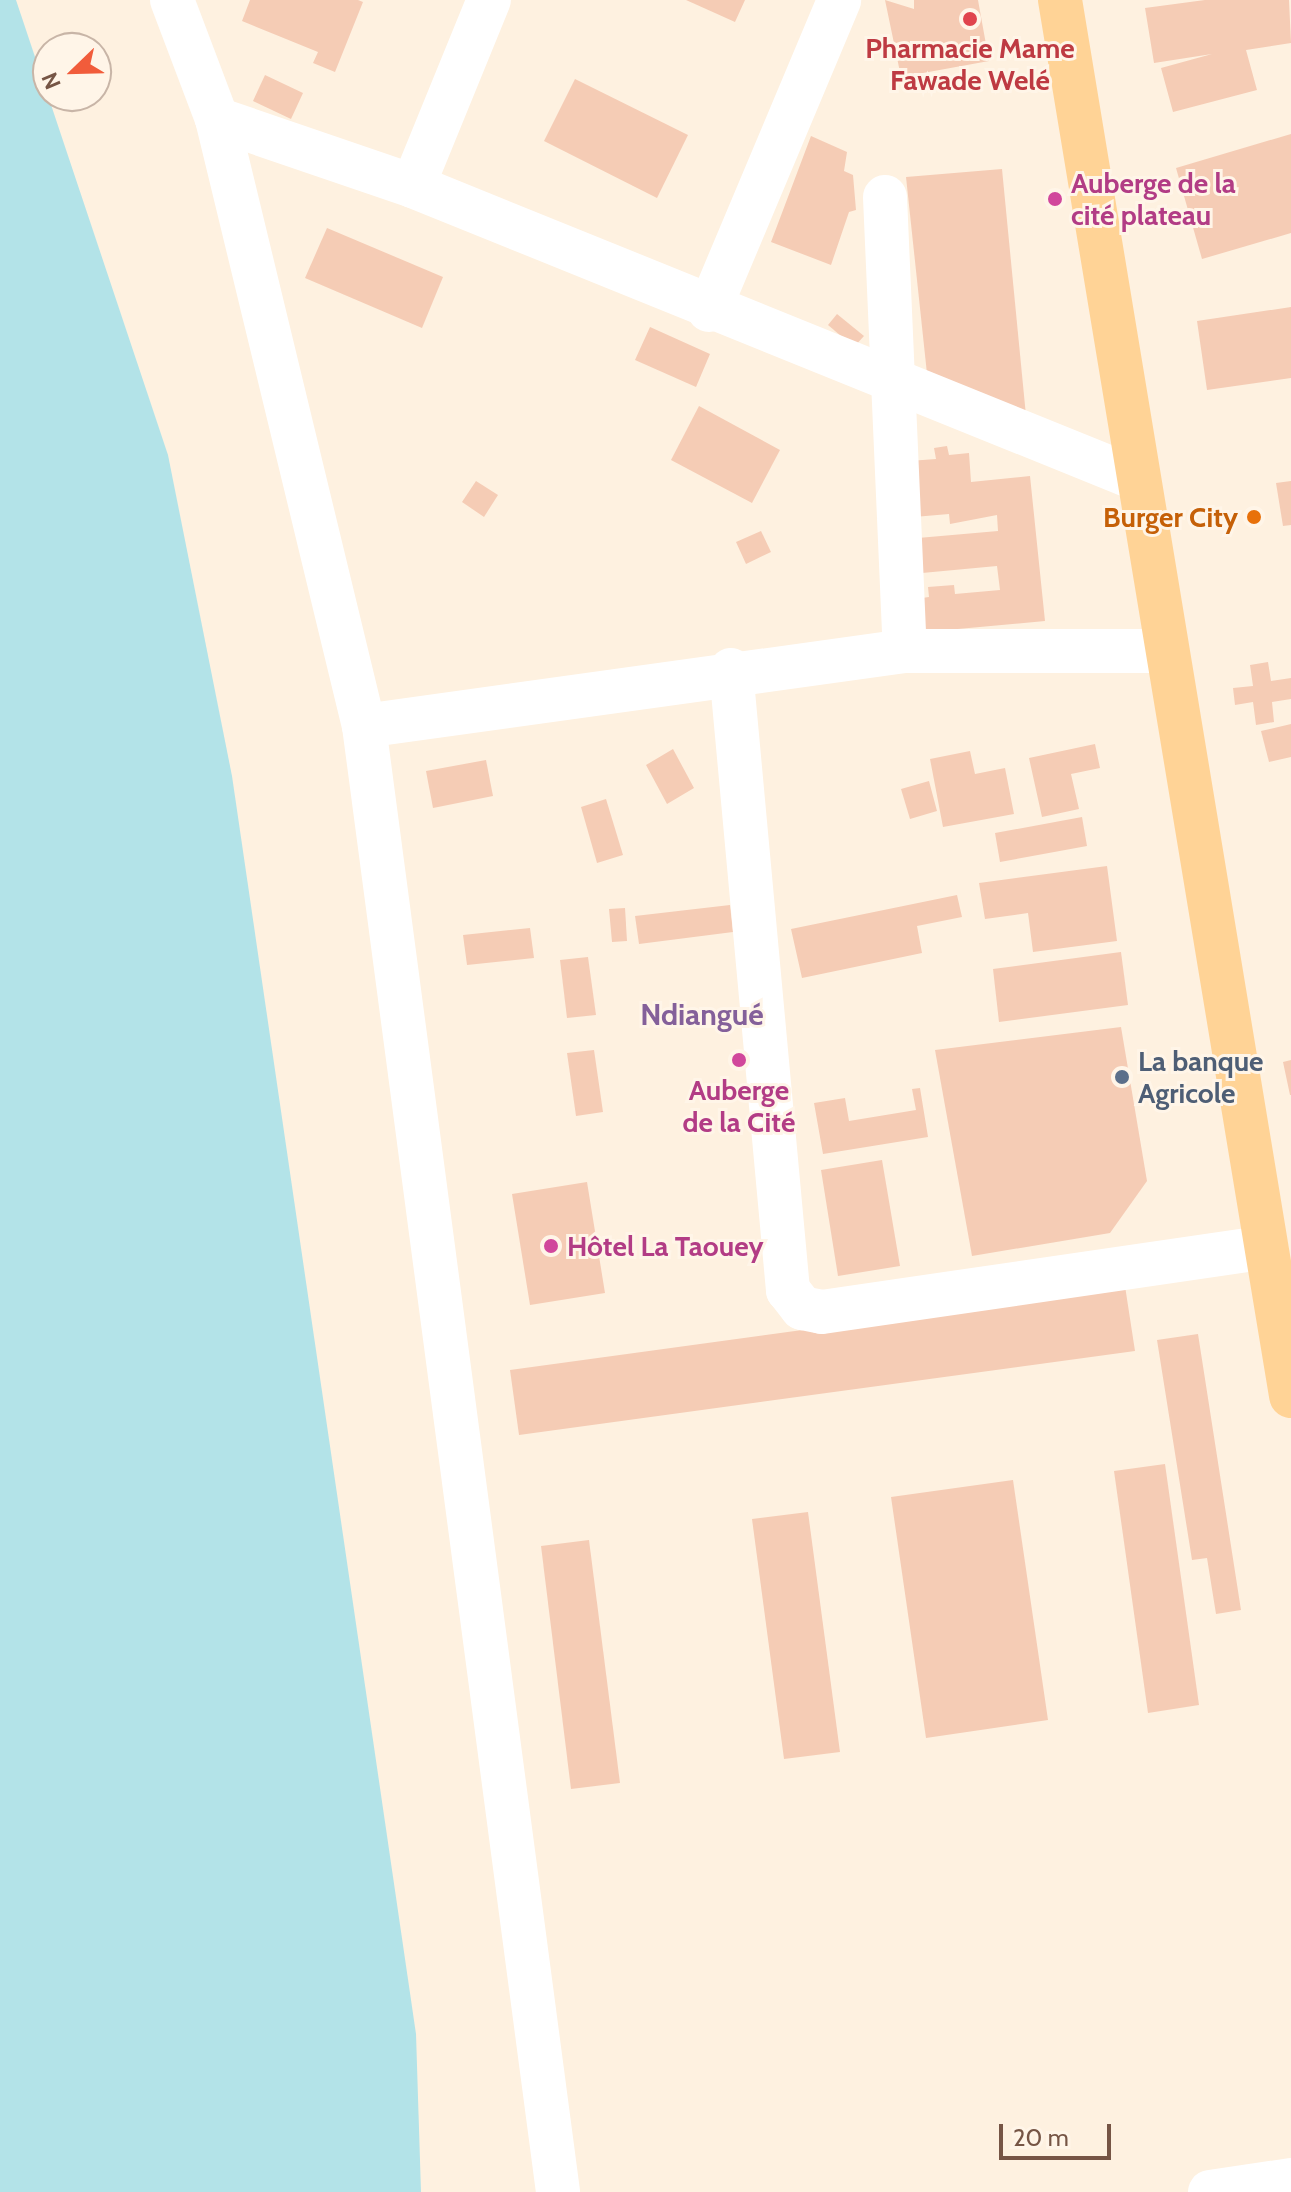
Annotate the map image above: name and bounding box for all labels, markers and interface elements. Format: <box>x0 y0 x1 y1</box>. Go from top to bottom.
marker: Pharmacie Mame Fawade Welé <box>961 10 979 28</box>
place label: Pharmacie Mame Fawade Welé <box>865 31 1075 97</box>
north arrow <box>32 32 112 112</box>
text: N <box>36 68 67 93</box>
place label: Auberge de la cité plateau <box>1071 166 1236 232</box>
marker: Auberge de la cité plateau <box>1046 190 1064 208</box>
place label: Burger City <box>1103 500 1238 534</box>
marker: Burger City <box>1245 508 1263 526</box>
district label: Ndiangué <box>640 997 764 1033</box>
place label: La banque Agricole <box>1138 1044 1264 1110</box>
marker: Auberge de la Cité <box>730 1051 748 1069</box>
marker: La banque Agricole <box>1113 1068 1131 1086</box>
place label: Auberge de la Cité <box>683 1073 795 1139</box>
place label: Hôtel La Taouey <box>567 1229 763 1263</box>
marker: Hôtel La Taouey <box>542 1237 560 1255</box>
scale bar <box>1003 2108 1115 2158</box>
text: 20 m <box>1013 2123 1069 2152</box>

